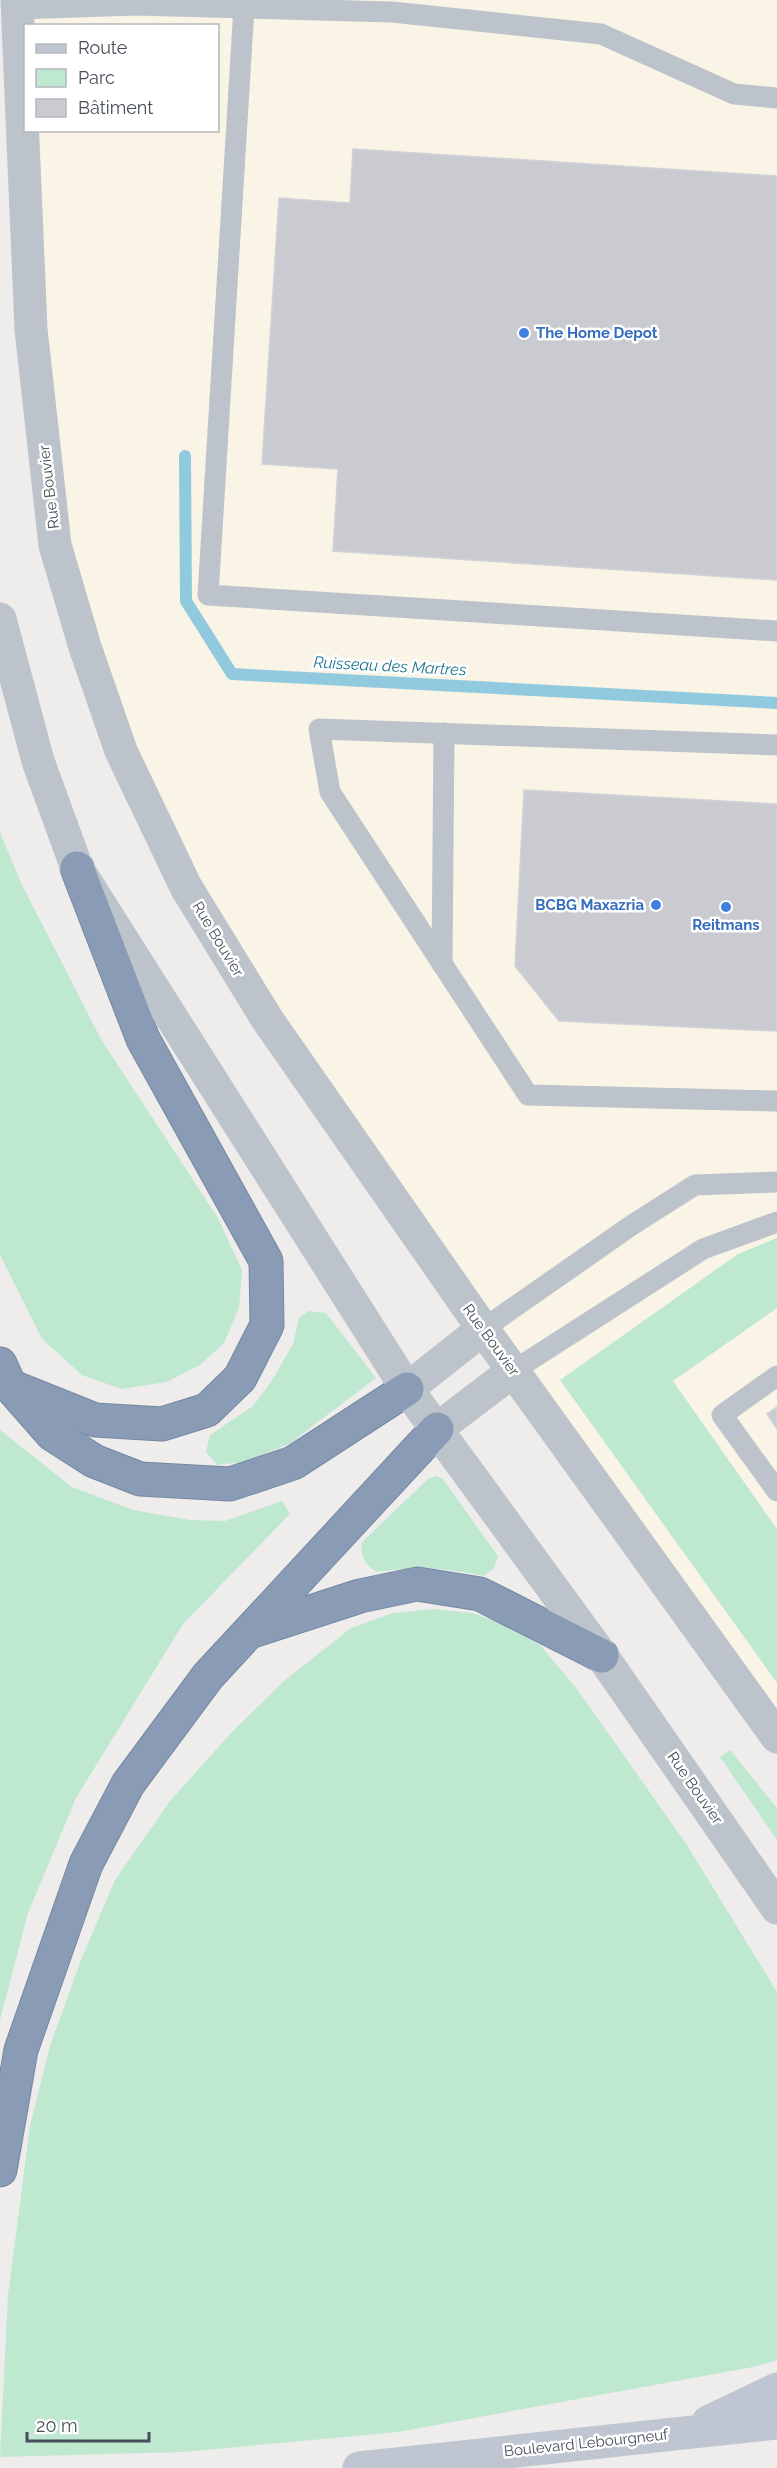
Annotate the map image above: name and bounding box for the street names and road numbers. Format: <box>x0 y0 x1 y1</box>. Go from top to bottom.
street label: Rue Bouvier <box>35 443 63 530</box>
street label: Rue Bouvier <box>189 898 248 980</box>
street label: Rue Bouvier <box>459 1301 524 1380</box>
street label: Rue Bouvier <box>663 1748 727 1828</box>
street label: Boulevard Lebourgneuf <box>503 2425 670 2461</box>

